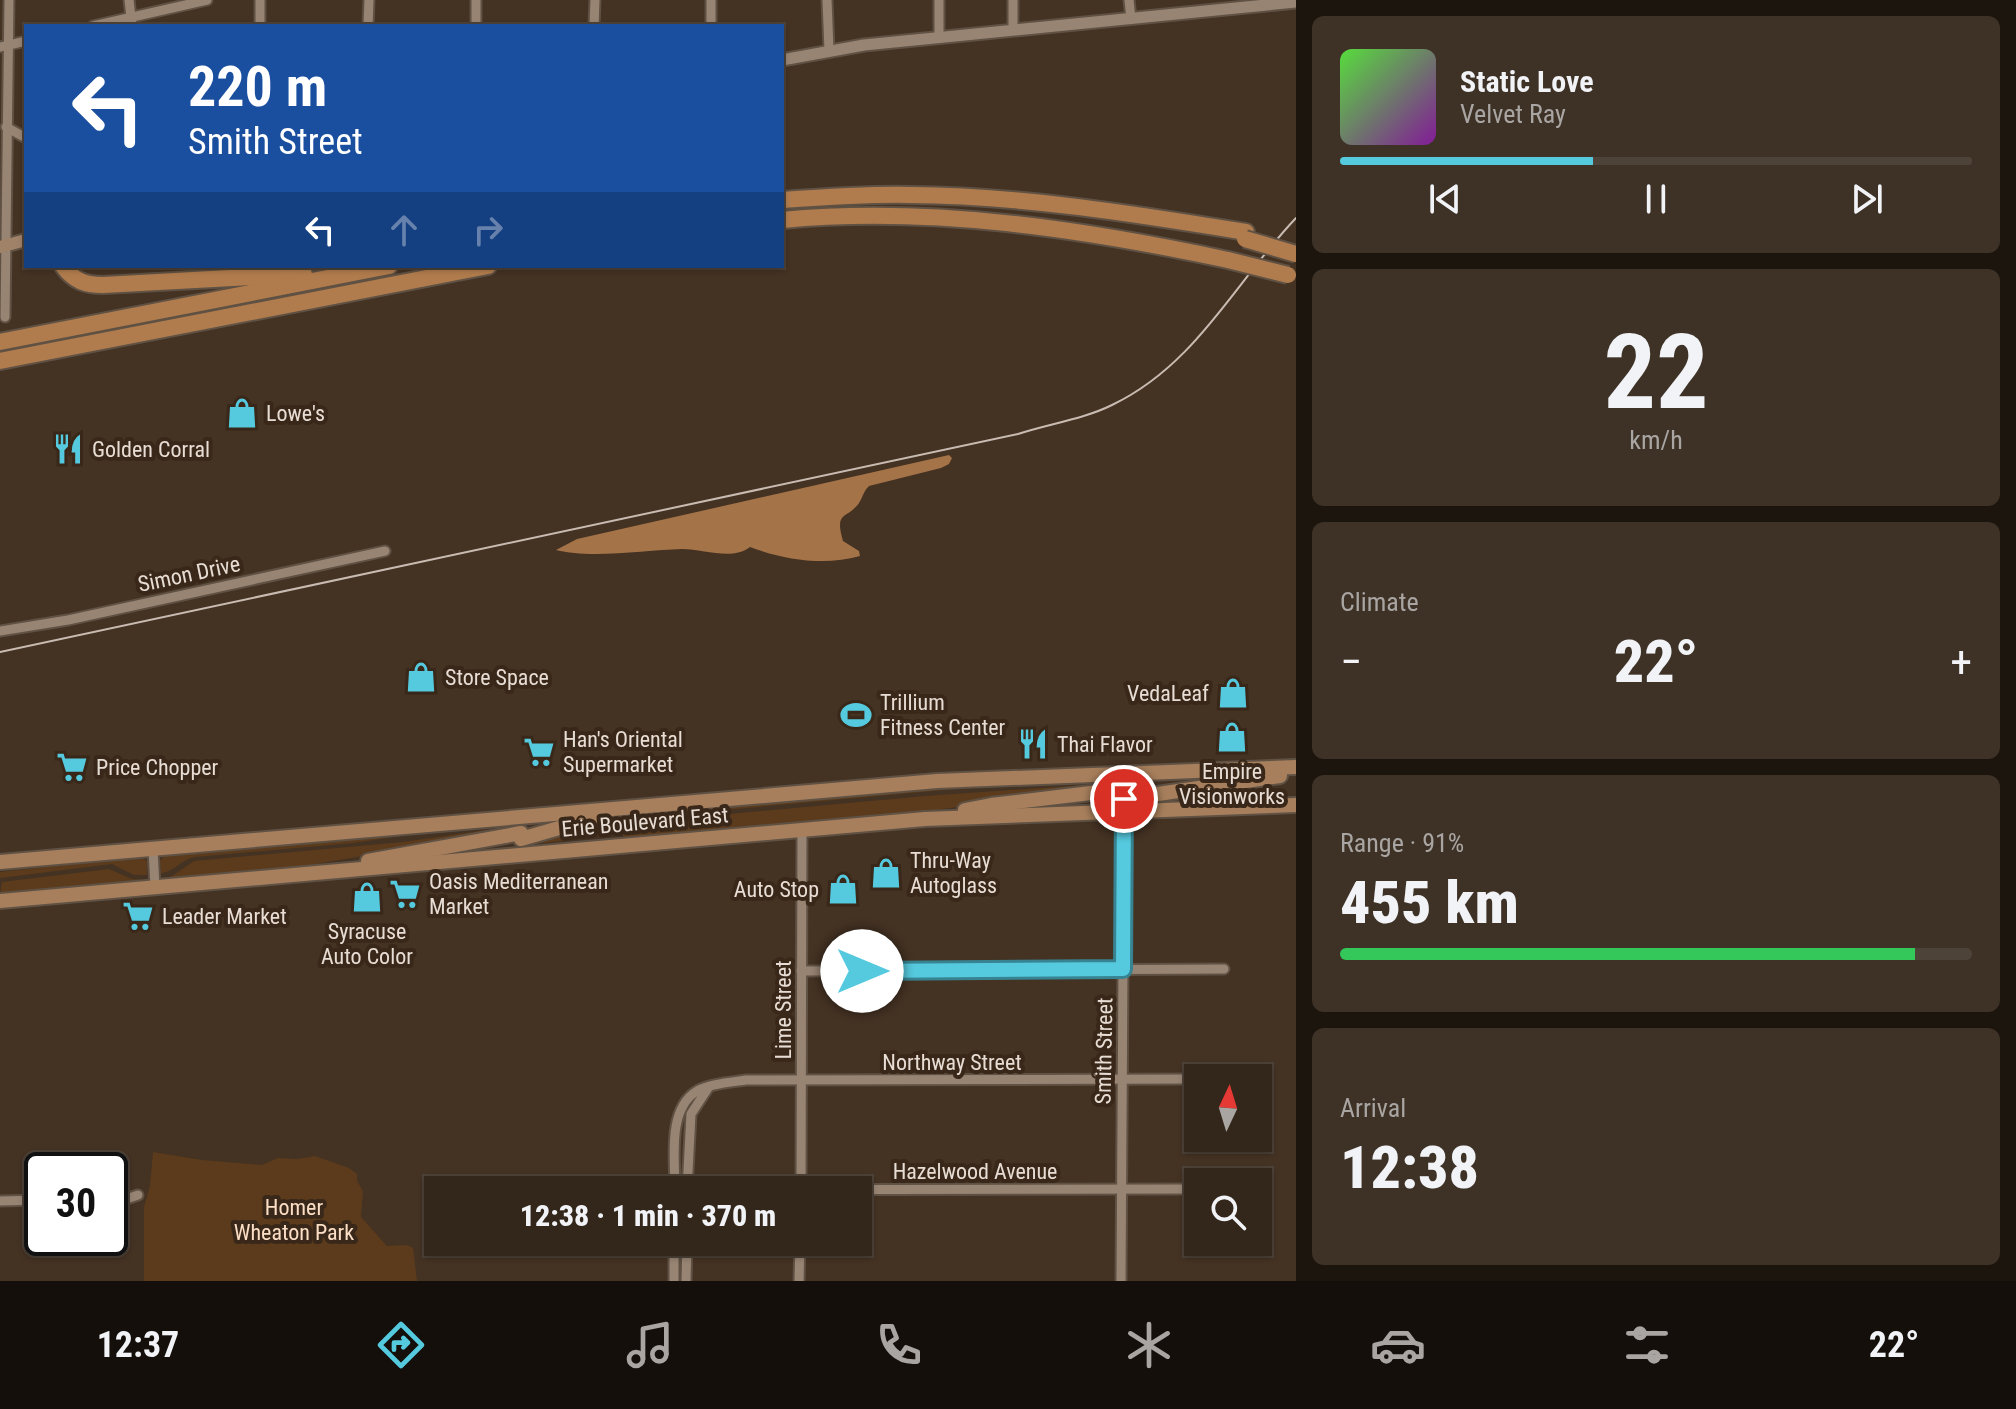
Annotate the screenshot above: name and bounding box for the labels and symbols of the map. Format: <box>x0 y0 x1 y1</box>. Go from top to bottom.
shop icon: Lowe's <box>225 396 259 430</box>
place label: Lowe's <box>266 401 325 426</box>
restaurant icon: Golden Corral <box>51 432 85 466</box>
place label: Golden Corral <box>92 437 210 462</box>
street label: Simon Drive <box>136 551 242 597</box>
shop icon: Store Space <box>404 660 438 694</box>
place label: Store Space <box>445 665 549 690</box>
shop icon: VedaLeaf <box>1216 676 1250 710</box>
place label: VedaLeaf <box>1127 681 1209 706</box>
place label: Trillium Fitness Center <box>880 690 1005 740</box>
sports icon: Trillium Fitness Center <box>839 698 873 732</box>
shop icon: Empire Visionworks <box>1215 720 1249 754</box>
place label: Han's Oriental Supermarket <box>563 727 683 777</box>
restaurant icon: Thai Flavor <box>1016 727 1050 761</box>
place label: Thai Flavor <box>1057 732 1153 757</box>
supermarket icon: Han's Oriental Supermarket <box>522 735 556 769</box>
supermarket icon: Price Chopper <box>55 750 89 784</box>
place label: Price Chopper <box>96 755 219 780</box>
place label: Empire Visionworks <box>1179 759 1285 809</box>
pin <box>1090 765 1158 833</box>
street label: Erie Boulevard East <box>561 802 729 842</box>
place label: Thru-Way Autoglass <box>910 848 997 898</box>
shop icon: Thru-Way Autoglass <box>869 856 903 890</box>
place label: Oasis Mediterranean Market <box>429 869 608 919</box>
shop icon: Auto Stop <box>826 872 860 906</box>
supermarket icon: Oasis Mediterranean Market <box>388 877 422 911</box>
place label: Auto Stop <box>734 877 819 902</box>
shop icon: Syracuse Auto Color <box>350 880 384 914</box>
supermarket icon: Leader Market <box>121 899 155 933</box>
place label: Leader Market <box>162 904 287 929</box>
place label: Syracuse Auto Color <box>321 919 413 969</box>
position arrow <box>820 929 904 1013</box>
street label: Lime Street <box>771 961 796 1060</box>
street label: Smith Street <box>1091 997 1117 1105</box>
street label: Northway Street <box>882 1050 1022 1075</box>
north arrow <box>1184 1064 1272 1152</box>
speed limit sign: 30 <box>24 1152 128 1256</box>
street label: Hazelwood Avenue <box>893 1159 1057 1184</box>
park label: Homer Wheaton Park <box>234 1195 354 1245</box>

